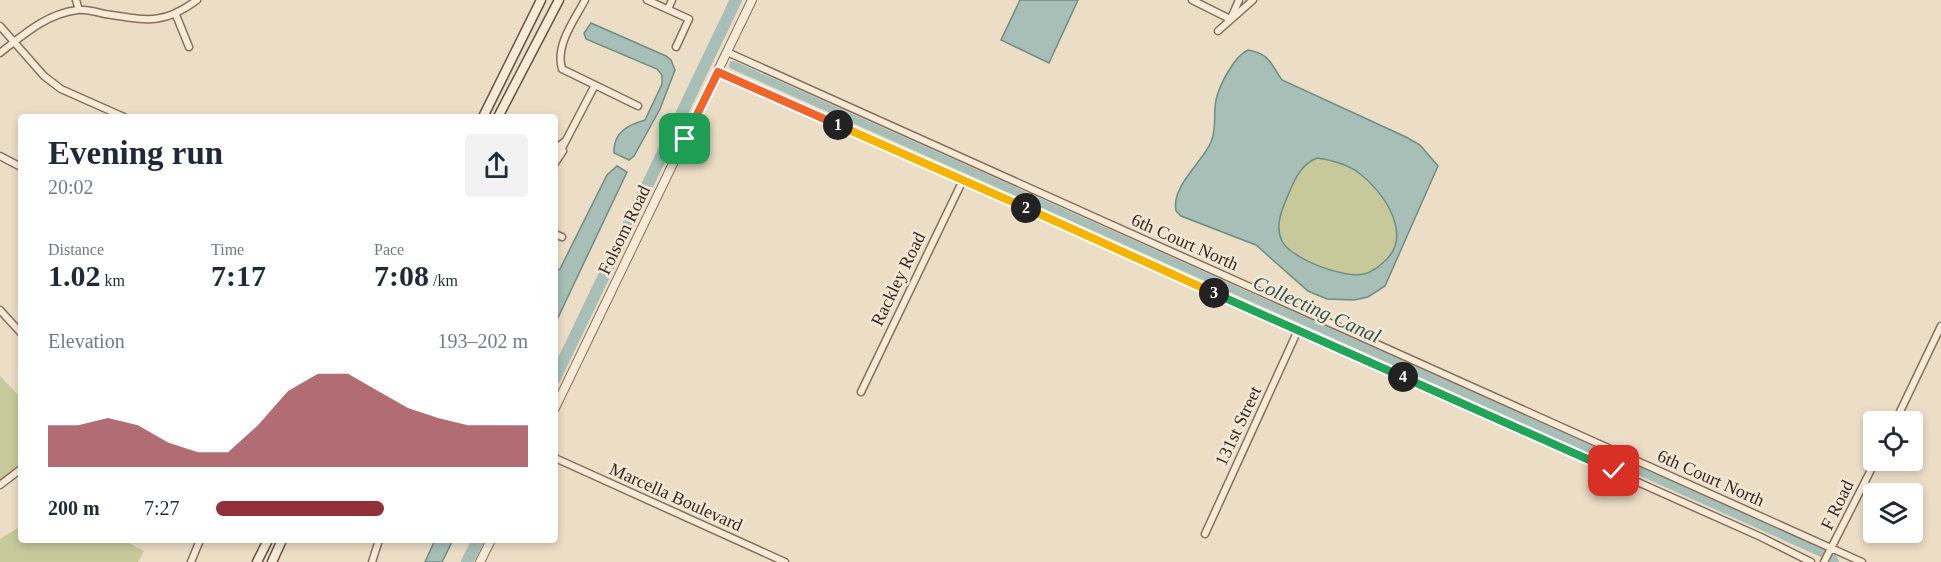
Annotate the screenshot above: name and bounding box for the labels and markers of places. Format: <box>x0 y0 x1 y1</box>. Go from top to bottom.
pin: 1 <box>823 110 853 140</box>
pin <box>659 113 710 164</box>
pin: 2 <box>1011 193 1041 223</box>
pin: 3 <box>1199 278 1229 308</box>
pin: 4 <box>1388 362 1418 392</box>
pin <box>1588 445 1639 496</box>

